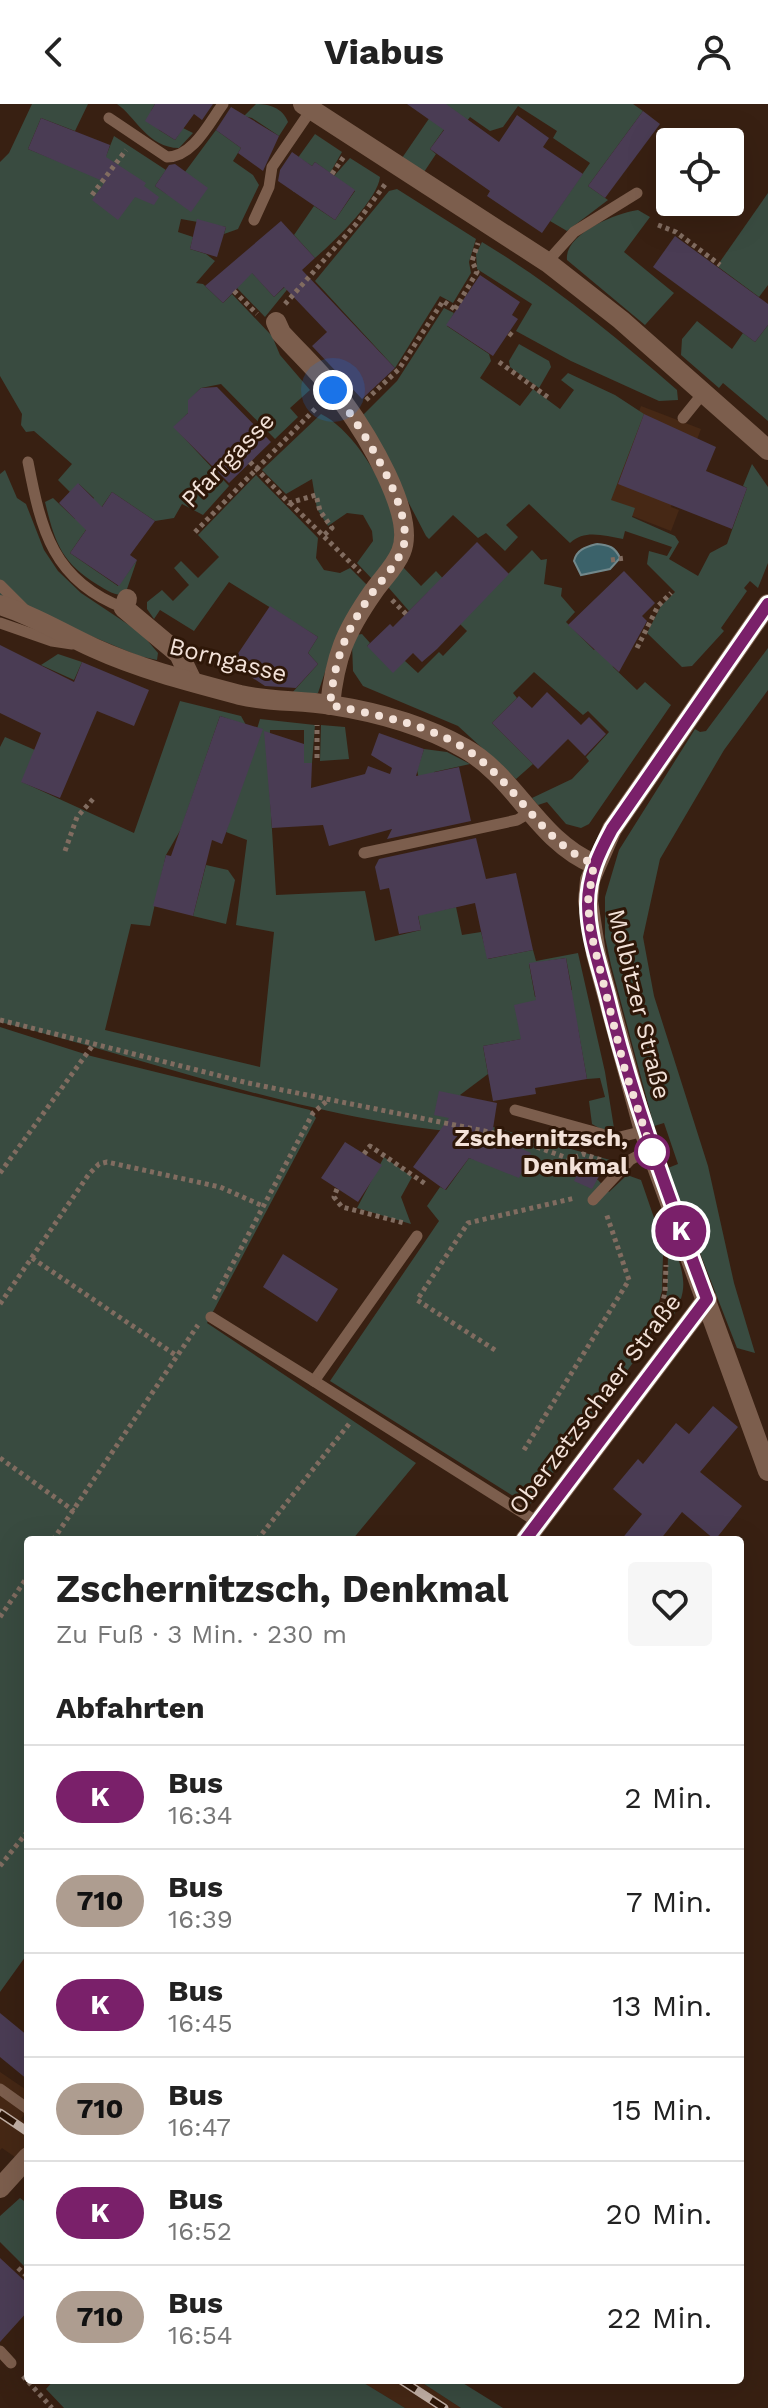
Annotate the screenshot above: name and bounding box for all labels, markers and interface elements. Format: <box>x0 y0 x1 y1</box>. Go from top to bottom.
icon: back <box>32 30 76 74</box>
icon: person <box>692 30 736 74</box>
text: Viabus <box>324 31 444 73</box>
map controls <box>656 128 744 216</box>
button: locate <box>656 128 744 216</box>
your location <box>313 370 353 410</box>
street label: Pfarrgasse <box>176 407 280 513</box>
street label: Borngasse <box>166 632 290 688</box>
street label: Molbitzer Straße <box>602 906 676 1102</box>
place label: Zschernitzsch, Denkmal <box>454 1124 628 1180</box>
marker: Zschernitzsch, Denkmal <box>635 1135 669 1169</box>
line badge: K <box>655 1205 707 1257</box>
text: K <box>671 1214 691 1247</box>
street label: Oberzetzschaer Straße <box>503 1288 687 1520</box>
button: heart <box>628 1562 712 1646</box>
text: Zschernitzsch, Denkmal <box>56 1567 508 1611</box>
text: Zu Fuß · 3 Min. · 230 m <box>56 1619 347 1649</box>
text: Abfahrten <box>56 1690 205 1725</box>
text: Bus <box>168 1765 223 1800</box>
text: K <box>90 1780 110 1813</box>
text: 2 Min. <box>624 1780 712 1815</box>
text: 16:34 <box>168 1800 233 1830</box>
text: Bus <box>168 1869 223 1904</box>
text: 710 <box>76 1884 124 1917</box>
text: 7 Min. <box>626 1884 712 1919</box>
text: 16:39 <box>168 1904 233 1934</box>
text: Bus <box>168 1973 223 2008</box>
text: K <box>90 1988 110 2021</box>
text: 13 Min. <box>612 1988 712 2023</box>
text: 16:45 <box>168 2008 233 2038</box>
text: Bus <box>168 2077 223 2112</box>
text: 710 <box>76 2092 124 2125</box>
text: 15 Min. <box>612 2092 712 2127</box>
text: 16:47 <box>168 2112 231 2142</box>
text: Bus <box>168 2181 223 2216</box>
text: K <box>90 2196 110 2229</box>
text: 20 Min. <box>605 2196 712 2231</box>
text: 16:52 <box>168 2216 232 2246</box>
text: Bus <box>168 2285 223 2320</box>
text: 710 <box>76 2300 124 2333</box>
text: 22 Min. <box>607 2300 712 2335</box>
text: 16:54 <box>168 2320 233 2350</box>

